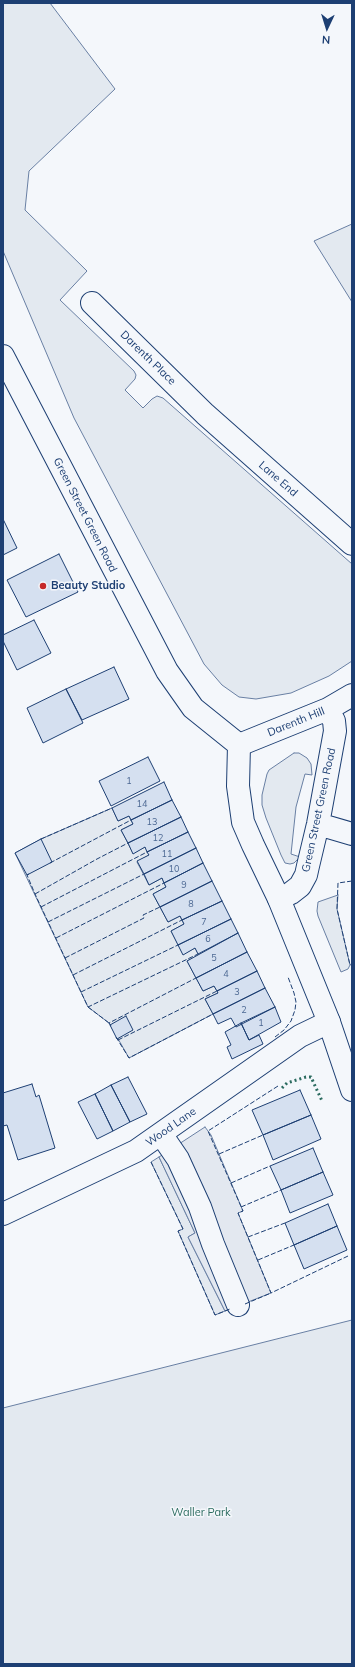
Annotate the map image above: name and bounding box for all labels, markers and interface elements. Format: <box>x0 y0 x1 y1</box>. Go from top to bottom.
north arrow <box>307 8 347 48</box>
text: N <box>322 33 331 47</box>
street label: Darenth Place <box>118 328 178 388</box>
street label: Green Street Green Road <box>50 456 120 574</box>
street label: Lane End <box>256 458 300 500</box>
place label: Beauty Studio <box>51 579 125 593</box>
marker: Beauty Studio <box>38 581 48 591</box>
street label: Darenth Hill <box>265 705 327 739</box>
street label: Green Street Green Road <box>299 747 339 873</box>
house number: 1 <box>126 776 132 786</box>
house number: 14 <box>137 799 147 809</box>
house number: 13 <box>147 817 157 827</box>
house number: 12 <box>153 833 163 843</box>
house number: 11 <box>162 849 172 859</box>
house number: 10 <box>169 864 179 874</box>
house number: 9 <box>181 880 187 890</box>
house number: 8 <box>188 899 194 909</box>
house number: 7 <box>201 917 207 927</box>
house number: 6 <box>205 934 211 944</box>
house number: 5 <box>211 953 217 963</box>
house number: 4 <box>223 969 229 979</box>
house number: 3 <box>234 987 240 997</box>
house number: 2 <box>241 1005 247 1015</box>
house number: 1 <box>258 1018 264 1028</box>
street label: Wood Lane <box>143 1105 199 1149</box>
park label: Waller Park <box>171 1506 231 1520</box>

